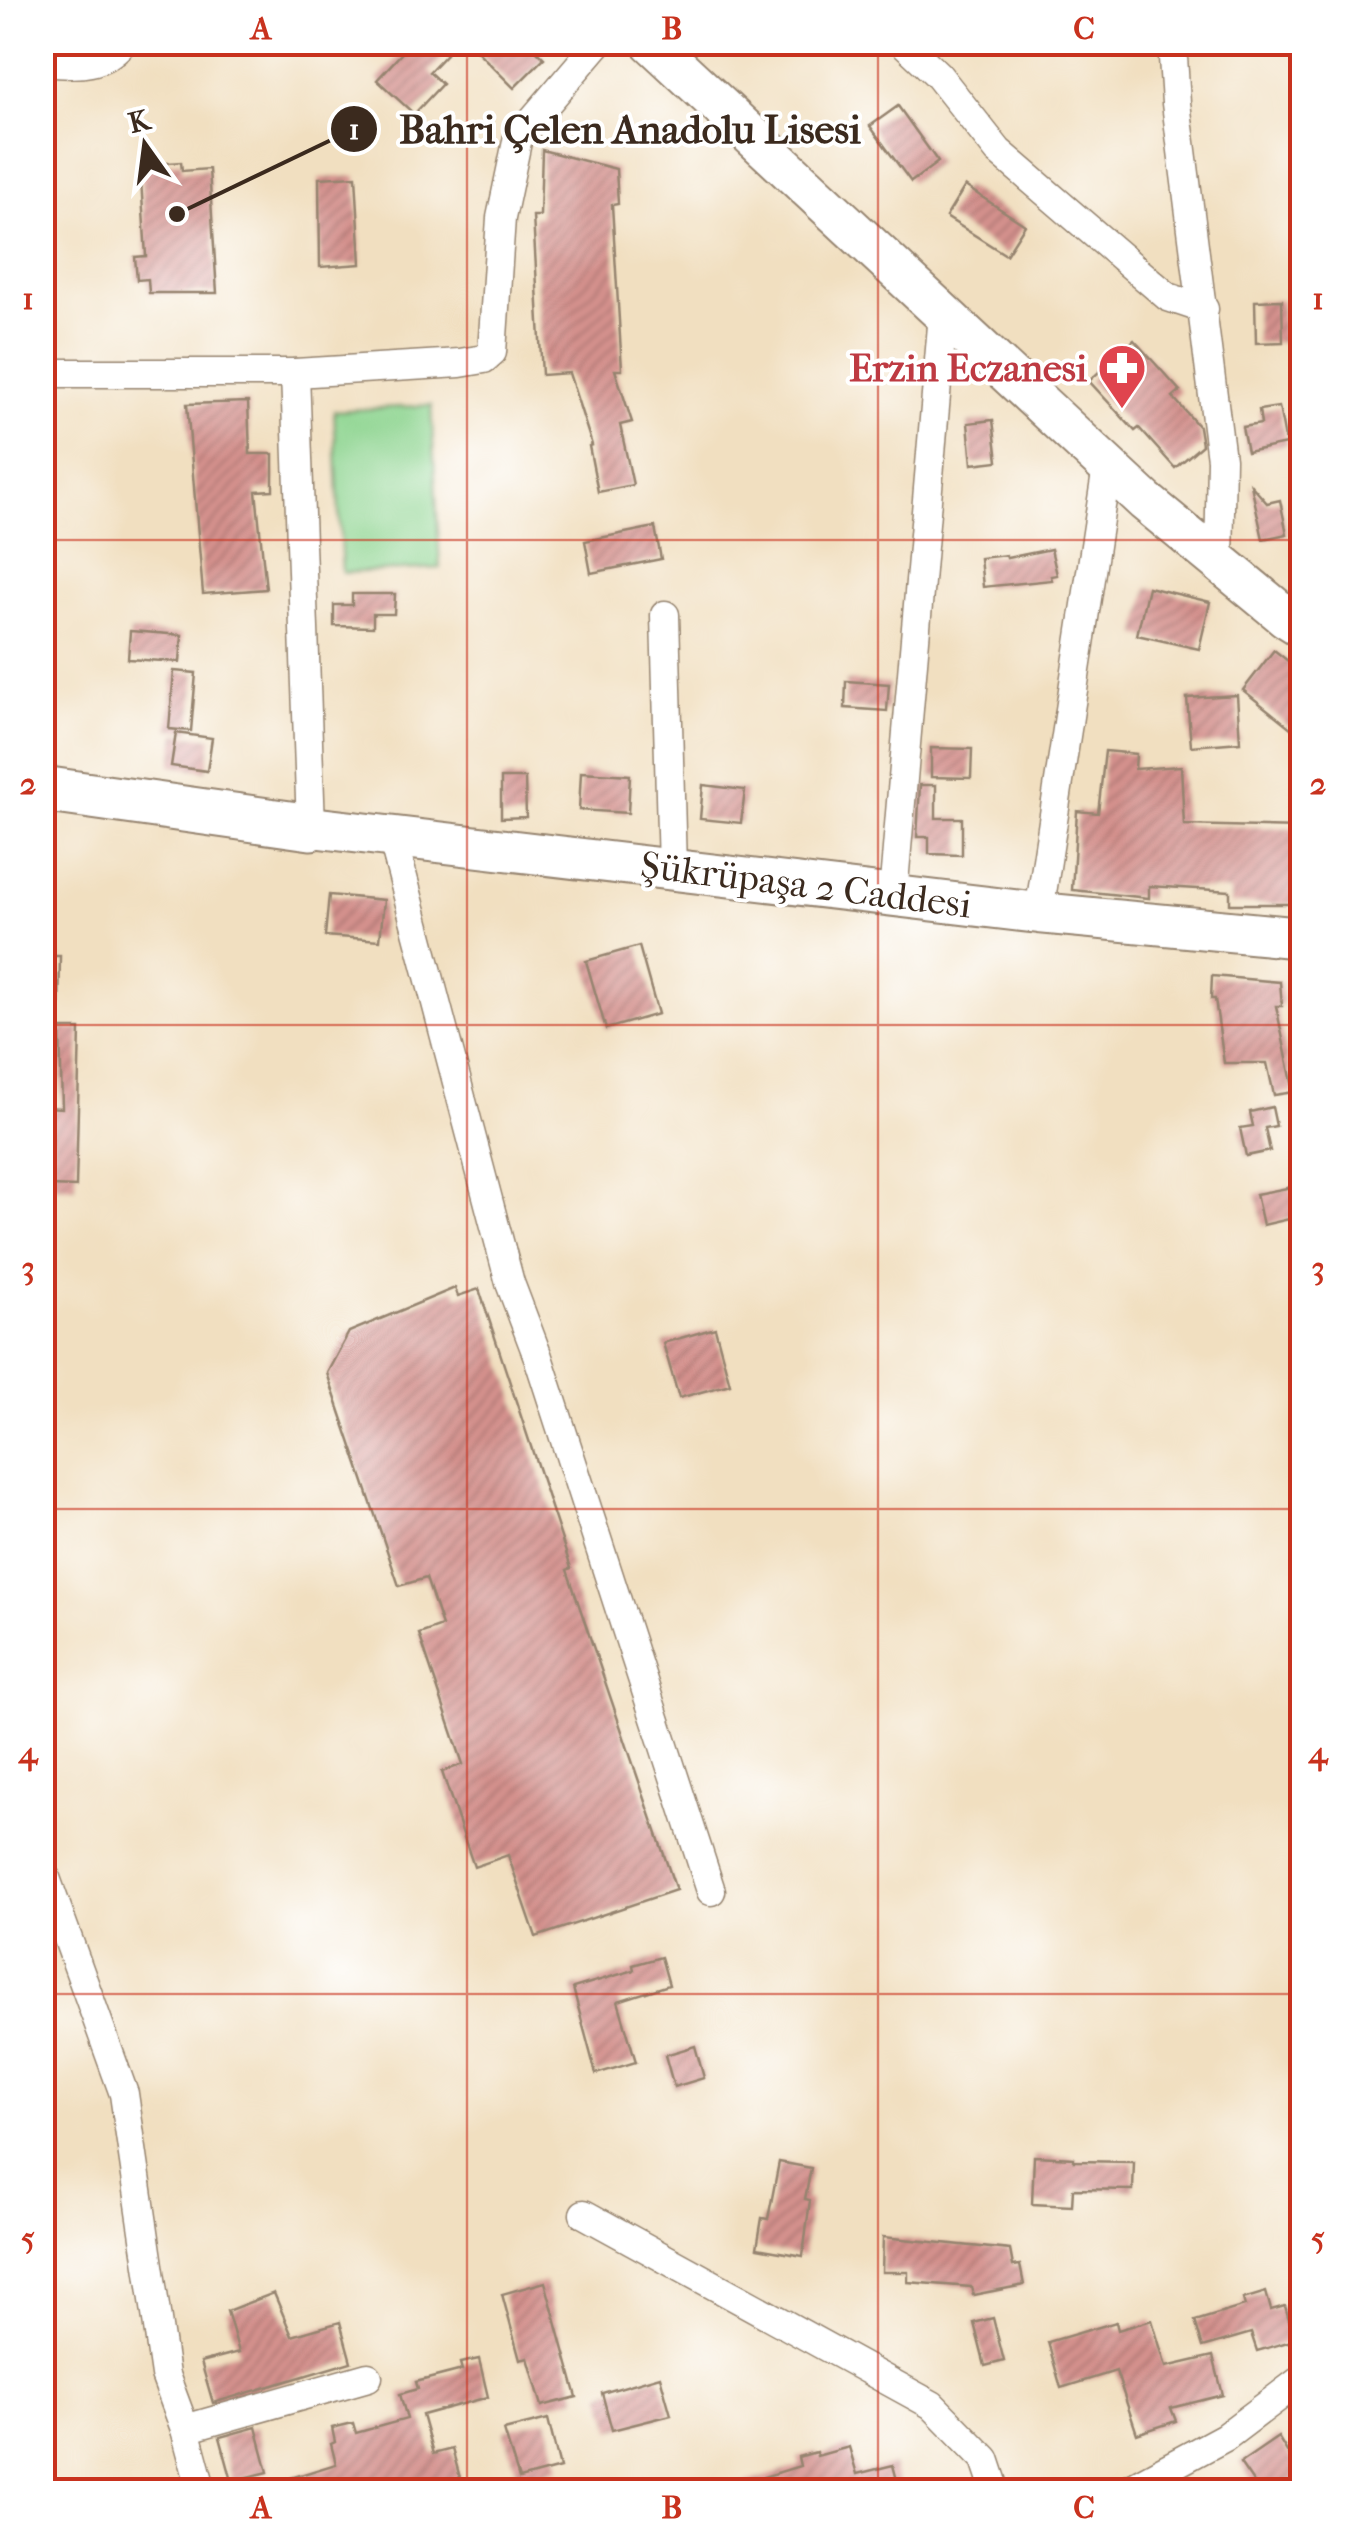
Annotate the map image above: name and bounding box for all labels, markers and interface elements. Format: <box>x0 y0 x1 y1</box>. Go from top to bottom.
text: A <box>249 10 273 47</box>
text: B <box>662 10 682 47</box>
text: C <box>1073 10 1095 47</box>
callout: Bahri Çelen Anadolu Lisesi <box>329 94 880 164</box>
north arrow <box>95 95 195 195</box>
text: K <box>125 102 155 140</box>
text: Bahri Çelen Anadolu Lisesi <box>399 107 861 154</box>
text: 1 <box>349 112 359 147</box>
text: 1 <box>22 280 34 317</box>
text: 1 <box>1312 280 1324 317</box>
pharmacy icon: Erzin Eczanesi <box>1096 342 1148 410</box>
place label: Erzin Eczanesi <box>849 346 1088 391</box>
text: 2 <box>20 765 36 802</box>
text: 2 <box>1310 765 1326 802</box>
street label: Şükrüpaşa 2 Caddesi <box>638 842 974 928</box>
text: 3 <box>21 1249 35 1286</box>
text: 3 <box>1311 1249 1325 1286</box>
text: 4 <box>18 1734 40 1772</box>
text: 4 <box>1308 1734 1330 1772</box>
text: 5 <box>21 2219 35 2256</box>
text: 5 <box>1311 2219 1325 2256</box>
text: A <box>249 2489 273 2526</box>
text: B <box>662 2489 682 2526</box>
text: C <box>1073 2489 1095 2526</box>

